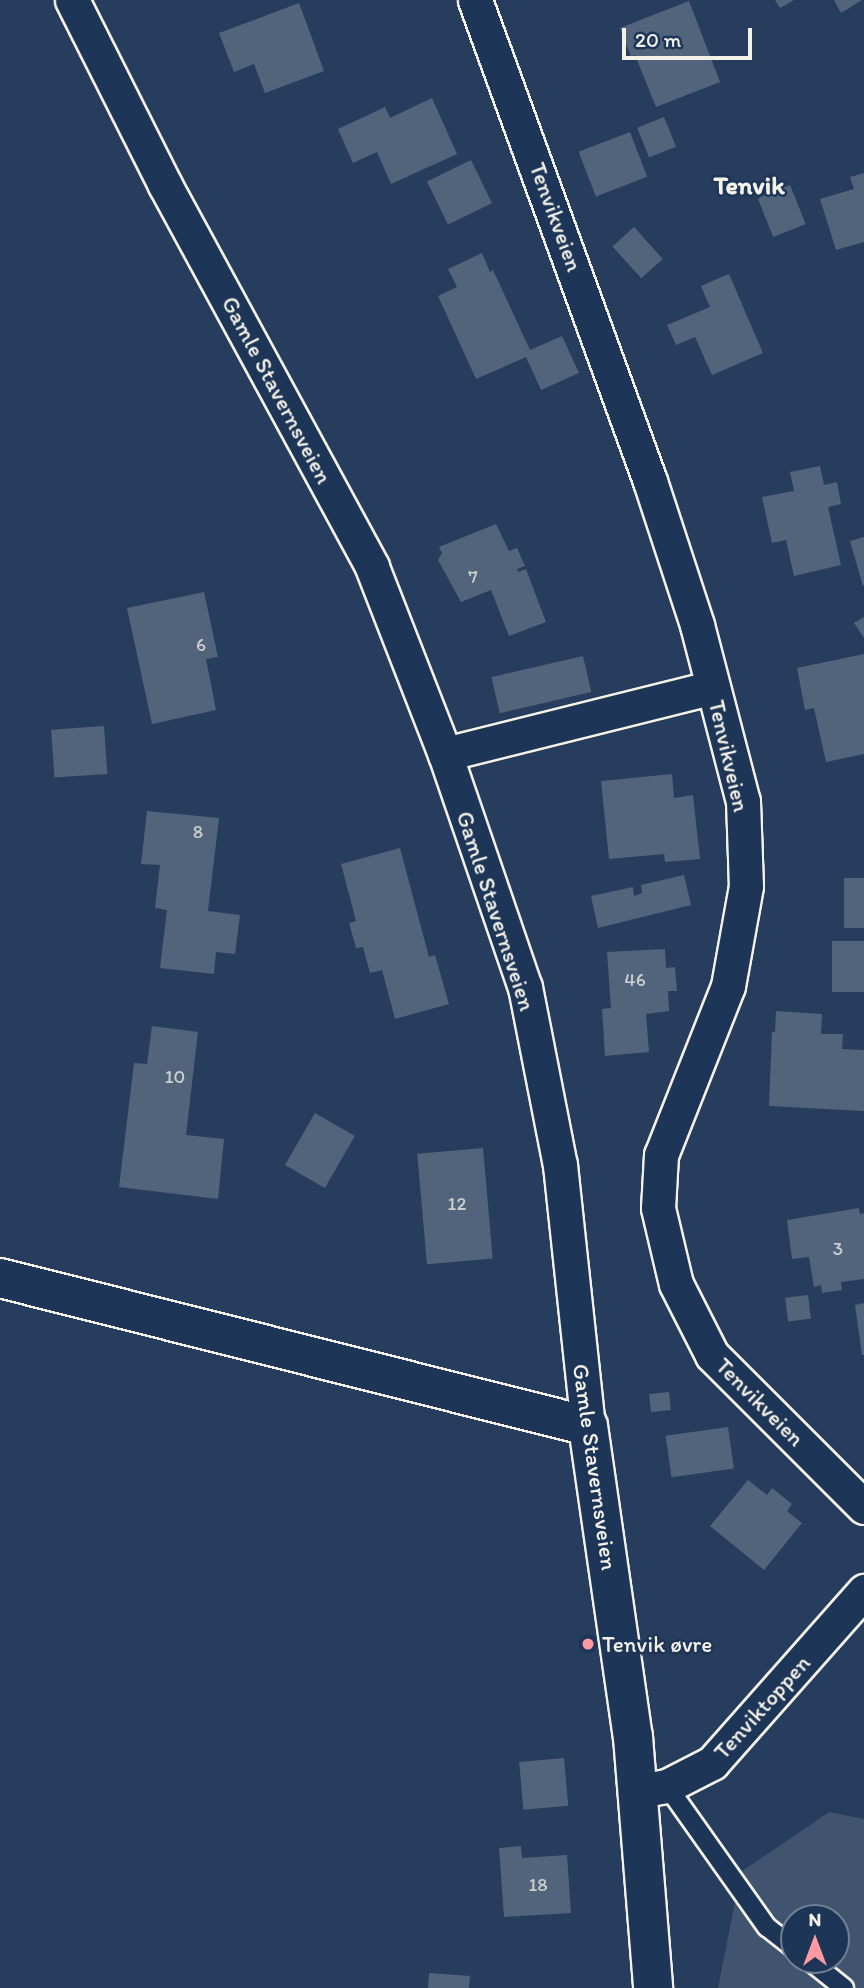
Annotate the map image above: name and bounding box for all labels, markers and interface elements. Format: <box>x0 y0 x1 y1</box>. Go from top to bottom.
scale bar <box>626 14 756 58</box>
text: 20 m <box>635 27 681 52</box>
street label: Tenvikveien <box>524 159 588 275</box>
district label: Tenvik <box>713 170 785 202</box>
street label: Gamle Stavernsveien <box>216 291 338 489</box>
house number: 7 <box>468 566 478 588</box>
house number: 6 <box>196 634 206 656</box>
street label: Tenvikveien <box>703 697 755 815</box>
street label: Gamle Stavernsveien <box>451 807 541 1015</box>
house number: 8 <box>193 821 203 843</box>
house number: 46 <box>624 969 646 991</box>
house number: 10 <box>165 1066 185 1088</box>
house number: 12 <box>448 1193 466 1215</box>
house number: 3 <box>833 1238 843 1260</box>
street label: Tenvikveien <box>710 1352 810 1452</box>
street label: Gamle Stavernsveien <box>567 1362 623 1572</box>
place label: Tenvik øvre <box>602 1630 712 1658</box>
marker: Tenvik øvre <box>580 1636 596 1652</box>
street label: Tenviktoppen <box>708 1649 816 1765</box>
house number: 18 <box>528 1874 548 1896</box>
north arrow <box>780 1904 850 1974</box>
text: N <box>809 1908 821 1931</box>

